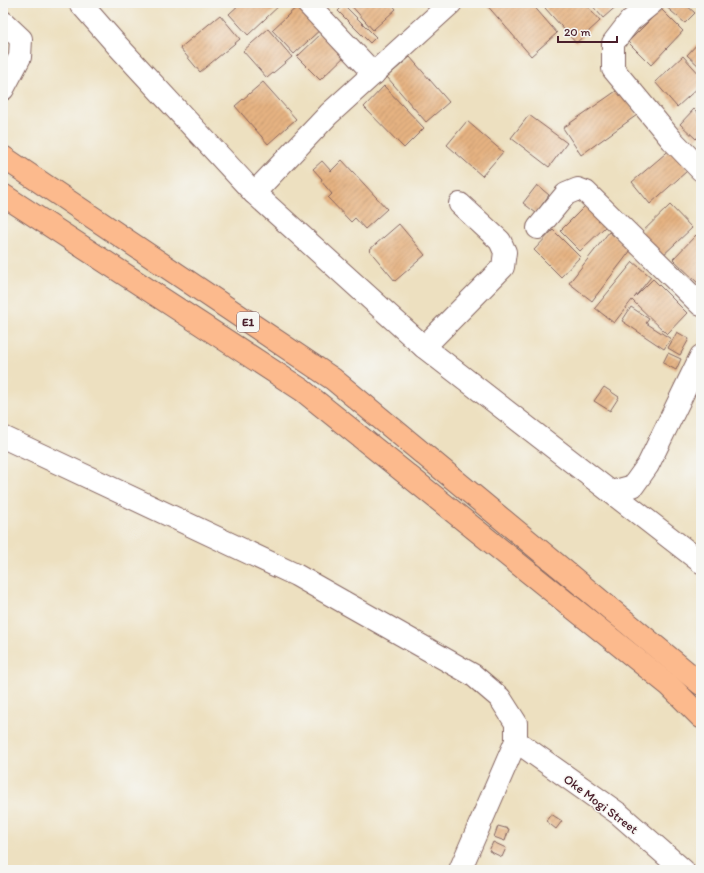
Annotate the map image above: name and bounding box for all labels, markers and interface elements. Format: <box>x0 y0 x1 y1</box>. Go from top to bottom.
scale bar <box>558 18 617 44</box>
text: 20 m <box>564 25 591 39</box>
road number: E1 <box>237 312 259 332</box>
street label: Oke Mogi Street <box>561 771 641 837</box>

